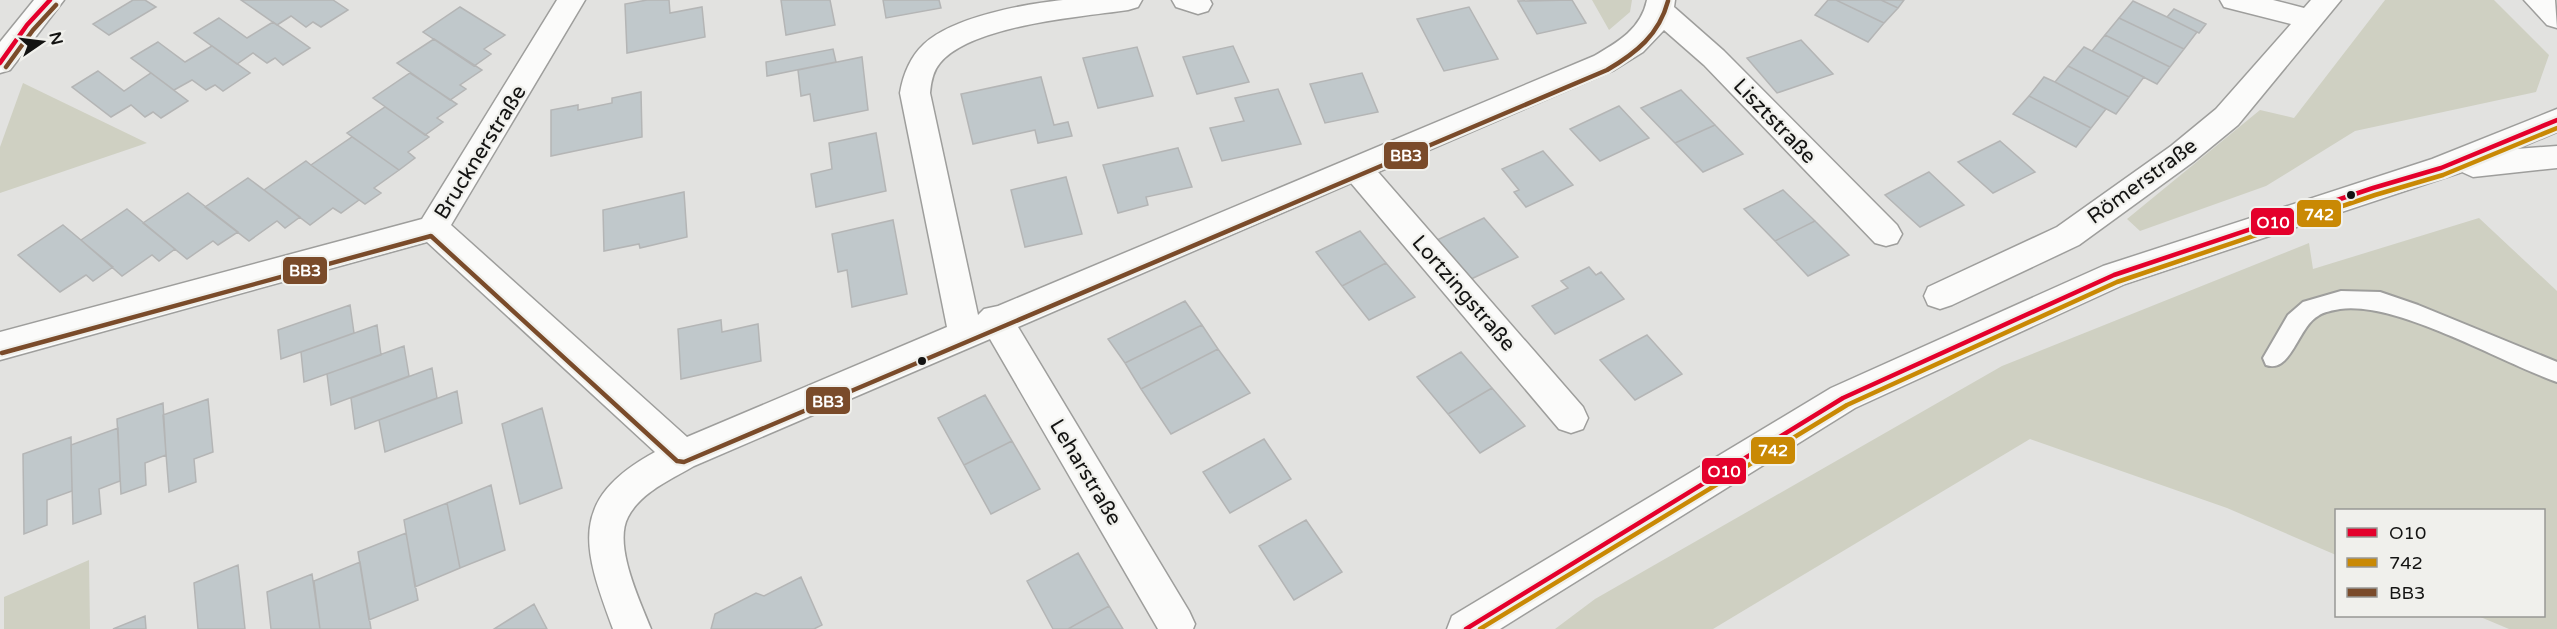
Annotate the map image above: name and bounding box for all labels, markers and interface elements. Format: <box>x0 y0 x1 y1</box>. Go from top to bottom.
north arrow <box>12 12 72 72</box>
text: N <box>44 30 67 47</box>
street label: Lisztstraße <box>1728 74 1821 169</box>
street label: Brucknerstraße <box>429 81 532 224</box>
street label: Römerstraße <box>2083 133 2202 230</box>
line badge: BB3 <box>1383 141 1429 170</box>
text: BB3 <box>1390 146 1422 166</box>
unlabelled marker <box>2345 189 2357 201</box>
line badge: 742 <box>2296 199 2342 228</box>
text: 742 <box>2304 205 2334 225</box>
line badge: O10 <box>2250 207 2295 236</box>
text: O10 <box>2256 213 2290 233</box>
street label: Lortzingstraße <box>1407 230 1521 356</box>
line badge: BB3 <box>282 256 328 285</box>
text: BB3 <box>289 261 321 281</box>
unlabelled marker <box>916 355 928 367</box>
line badge: BB3 <box>805 386 851 415</box>
text: BB3 <box>812 392 844 412</box>
street label: Leharstraße <box>1044 415 1127 530</box>
line badge: 742 <box>1750 436 1796 465</box>
text: 742 <box>1758 441 1788 461</box>
line badge: O10 <box>1701 457 1747 485</box>
text: O10 <box>1707 462 1741 482</box>
legend <box>2335 509 2545 617</box>
text: O10 <box>2389 522 2426 544</box>
text: 742 <box>2389 552 2423 574</box>
text: BB3 <box>2389 582 2425 604</box>

